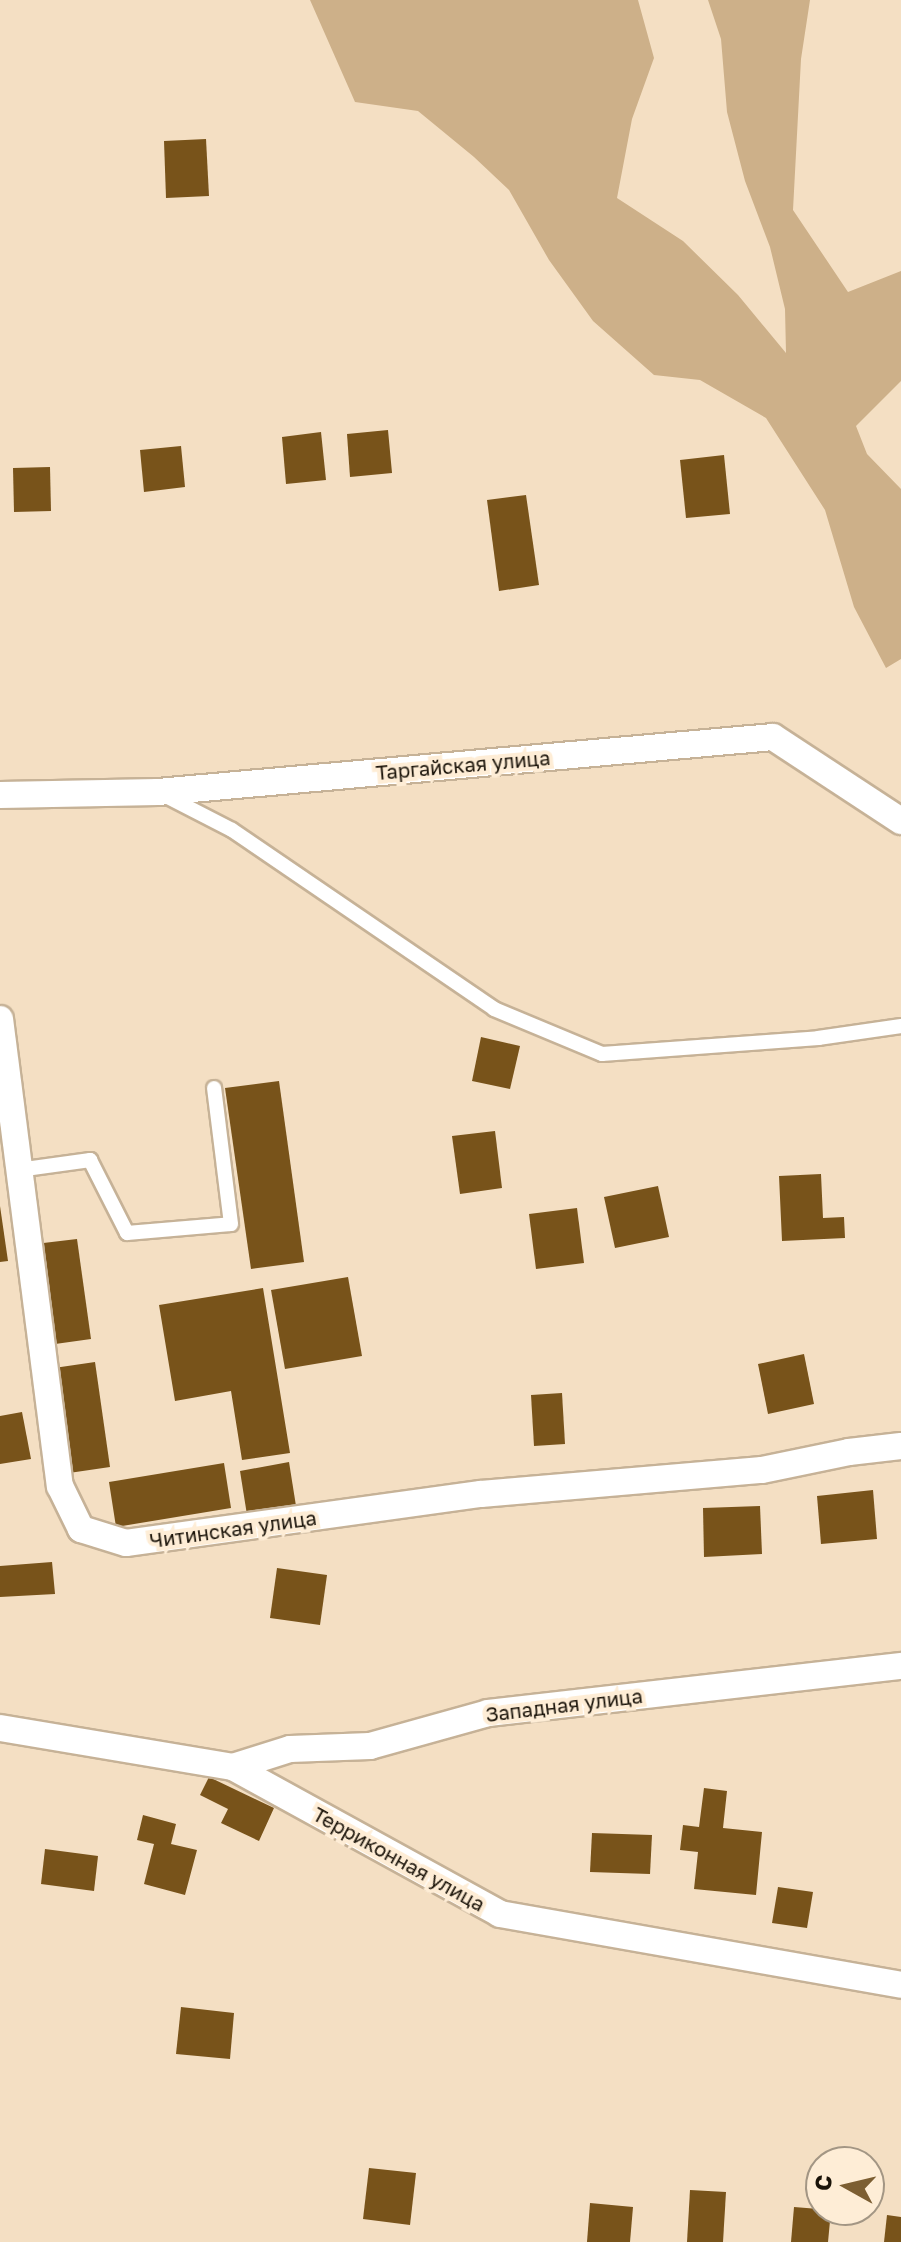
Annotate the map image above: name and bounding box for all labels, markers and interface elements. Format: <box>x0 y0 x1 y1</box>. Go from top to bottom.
street label: Таргайская улица <box>375 745 551 785</box>
street label: Читинская улица <box>148 1505 318 1553</box>
street label: Западная улица <box>484 1683 644 1727</box>
street label: Терриконная улица <box>309 1802 489 1916</box>
north arrow <box>805 2146 885 2226</box>
text: С <box>808 2173 837 2192</box>

